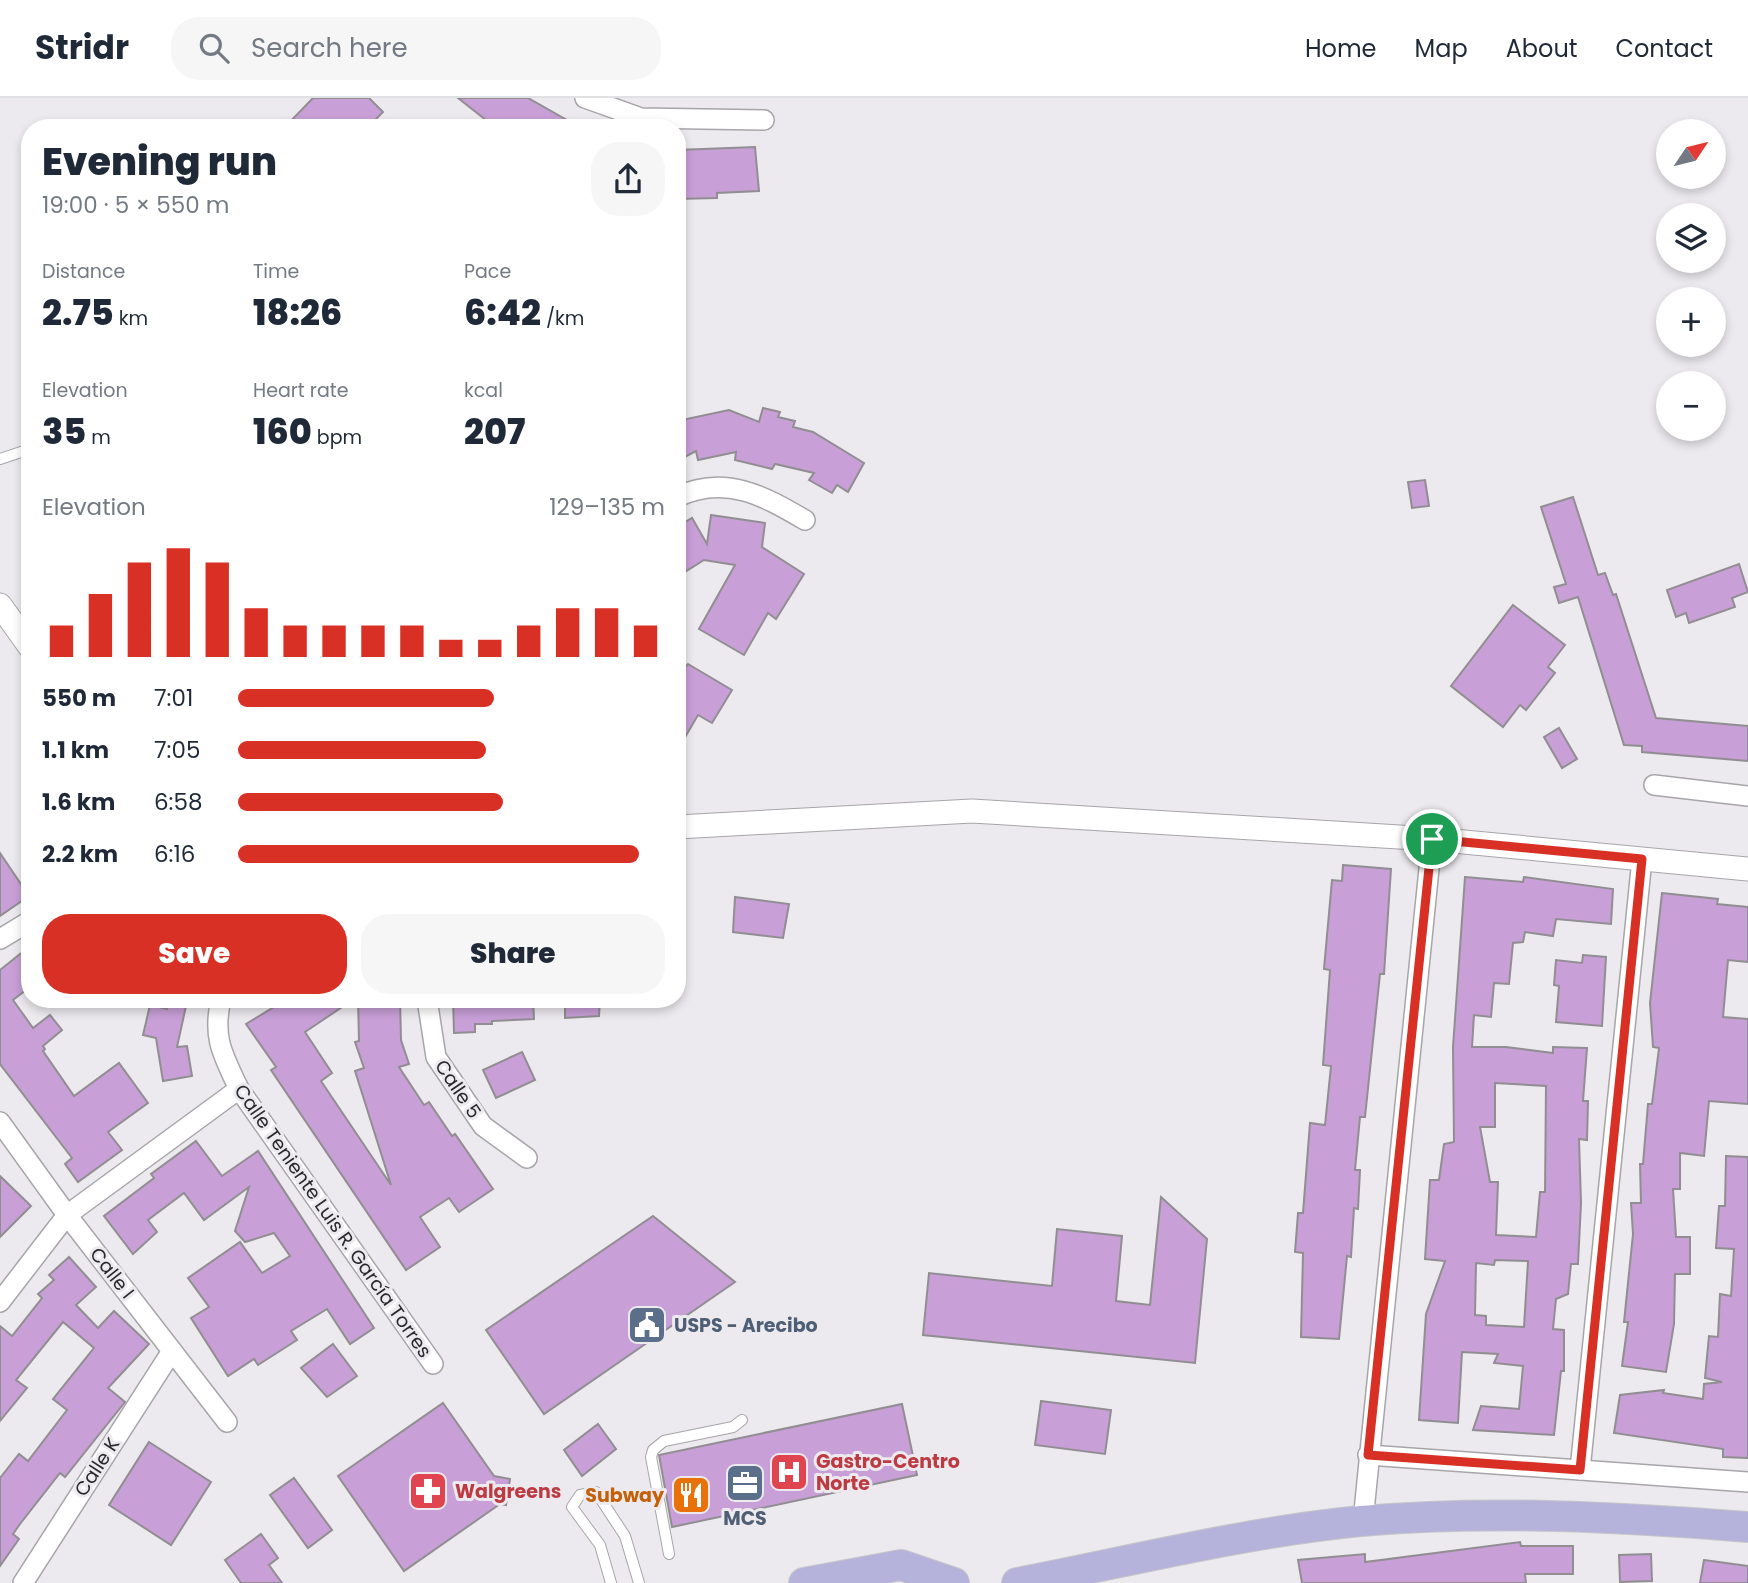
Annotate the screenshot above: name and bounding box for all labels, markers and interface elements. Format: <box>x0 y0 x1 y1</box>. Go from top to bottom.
search box <box>171 17 661 80</box>
text: Stridr <box>35 24 129 71</box>
icon: search <box>195 29 233 67</box>
text: Search here <box>251 30 408 66</box>
text: Home <box>1305 32 1377 65</box>
text: Map <box>1415 32 1468 65</box>
text: About <box>1506 32 1577 65</box>
text: Contact <box>1615 32 1713 65</box>
north arrow <box>1656 119 1726 189</box>
map controls <box>1656 119 1726 441</box>
text: Evening run <box>42 135 277 188</box>
button: share <box>591 142 665 216</box>
text: 19:00 · 5 × 550 m <box>42 189 229 221</box>
button: layers <box>1656 203 1726 273</box>
text: Distance <box>42 258 125 285</box>
text: Time <box>253 258 299 285</box>
text: Pace <box>464 258 511 285</box>
button: + <box>1656 287 1726 357</box>
text: 2.75 <box>42 288 114 337</box>
text: 18:26 <box>253 288 342 337</box>
text: 6:42 <box>464 288 541 337</box>
text: km <box>114 305 148 332</box>
text: /km <box>541 305 584 332</box>
button: − <box>1656 371 1726 441</box>
text: Elevation <box>42 377 128 404</box>
text: Heart rate <box>253 377 348 404</box>
text: kcal <box>464 377 503 404</box>
text: 35 <box>42 407 86 456</box>
text: 160 <box>253 407 312 456</box>
text: 207 <box>464 407 525 456</box>
text: m <box>86 424 111 451</box>
text: bpm <box>312 424 362 451</box>
text: Elevation <box>42 491 146 523</box>
text: 129–135 m <box>549 491 665 523</box>
text: 550 m <box>42 682 116 714</box>
text: 7:01 <box>154 682 193 714</box>
text: 1.1 km <box>42 734 109 766</box>
text: 7:05 <box>154 734 200 766</box>
text: 1.6 km <box>42 786 115 818</box>
text: 6:58 <box>154 786 202 818</box>
pin <box>1402 809 1462 869</box>
icon: arrive <box>1413 820 1451 858</box>
text: 2.2 km <box>42 838 118 870</box>
text: 6:16 <box>154 838 195 870</box>
button: Save <box>42 914 347 994</box>
button: Share <box>361 914 665 994</box>
street label: Calle 5 <box>428 1054 488 1124</box>
street label: Calle Teniente Luis R. García Torres <box>228 1079 438 1363</box>
street label: Calle I <box>83 1242 141 1304</box>
public building icon: USPS - Arecibo <box>626 1304 668 1346</box>
place label: USPS - Arecibo <box>674 1312 818 1339</box>
street label: Calle K <box>68 1432 126 1502</box>
place label: Gastro-Centro Norte <box>816 1448 960 1497</box>
hospital icon: Gastro-Centro Norte <box>768 1451 810 1493</box>
office icon: MCS <box>724 1462 766 1504</box>
pharmacy icon: Walgreens <box>407 1470 449 1512</box>
restaurant icon: Subway <box>670 1474 712 1516</box>
place label: Walgreens <box>455 1478 561 1505</box>
place label: Subway <box>585 1482 665 1509</box>
place label: MCS <box>723 1505 767 1532</box>

